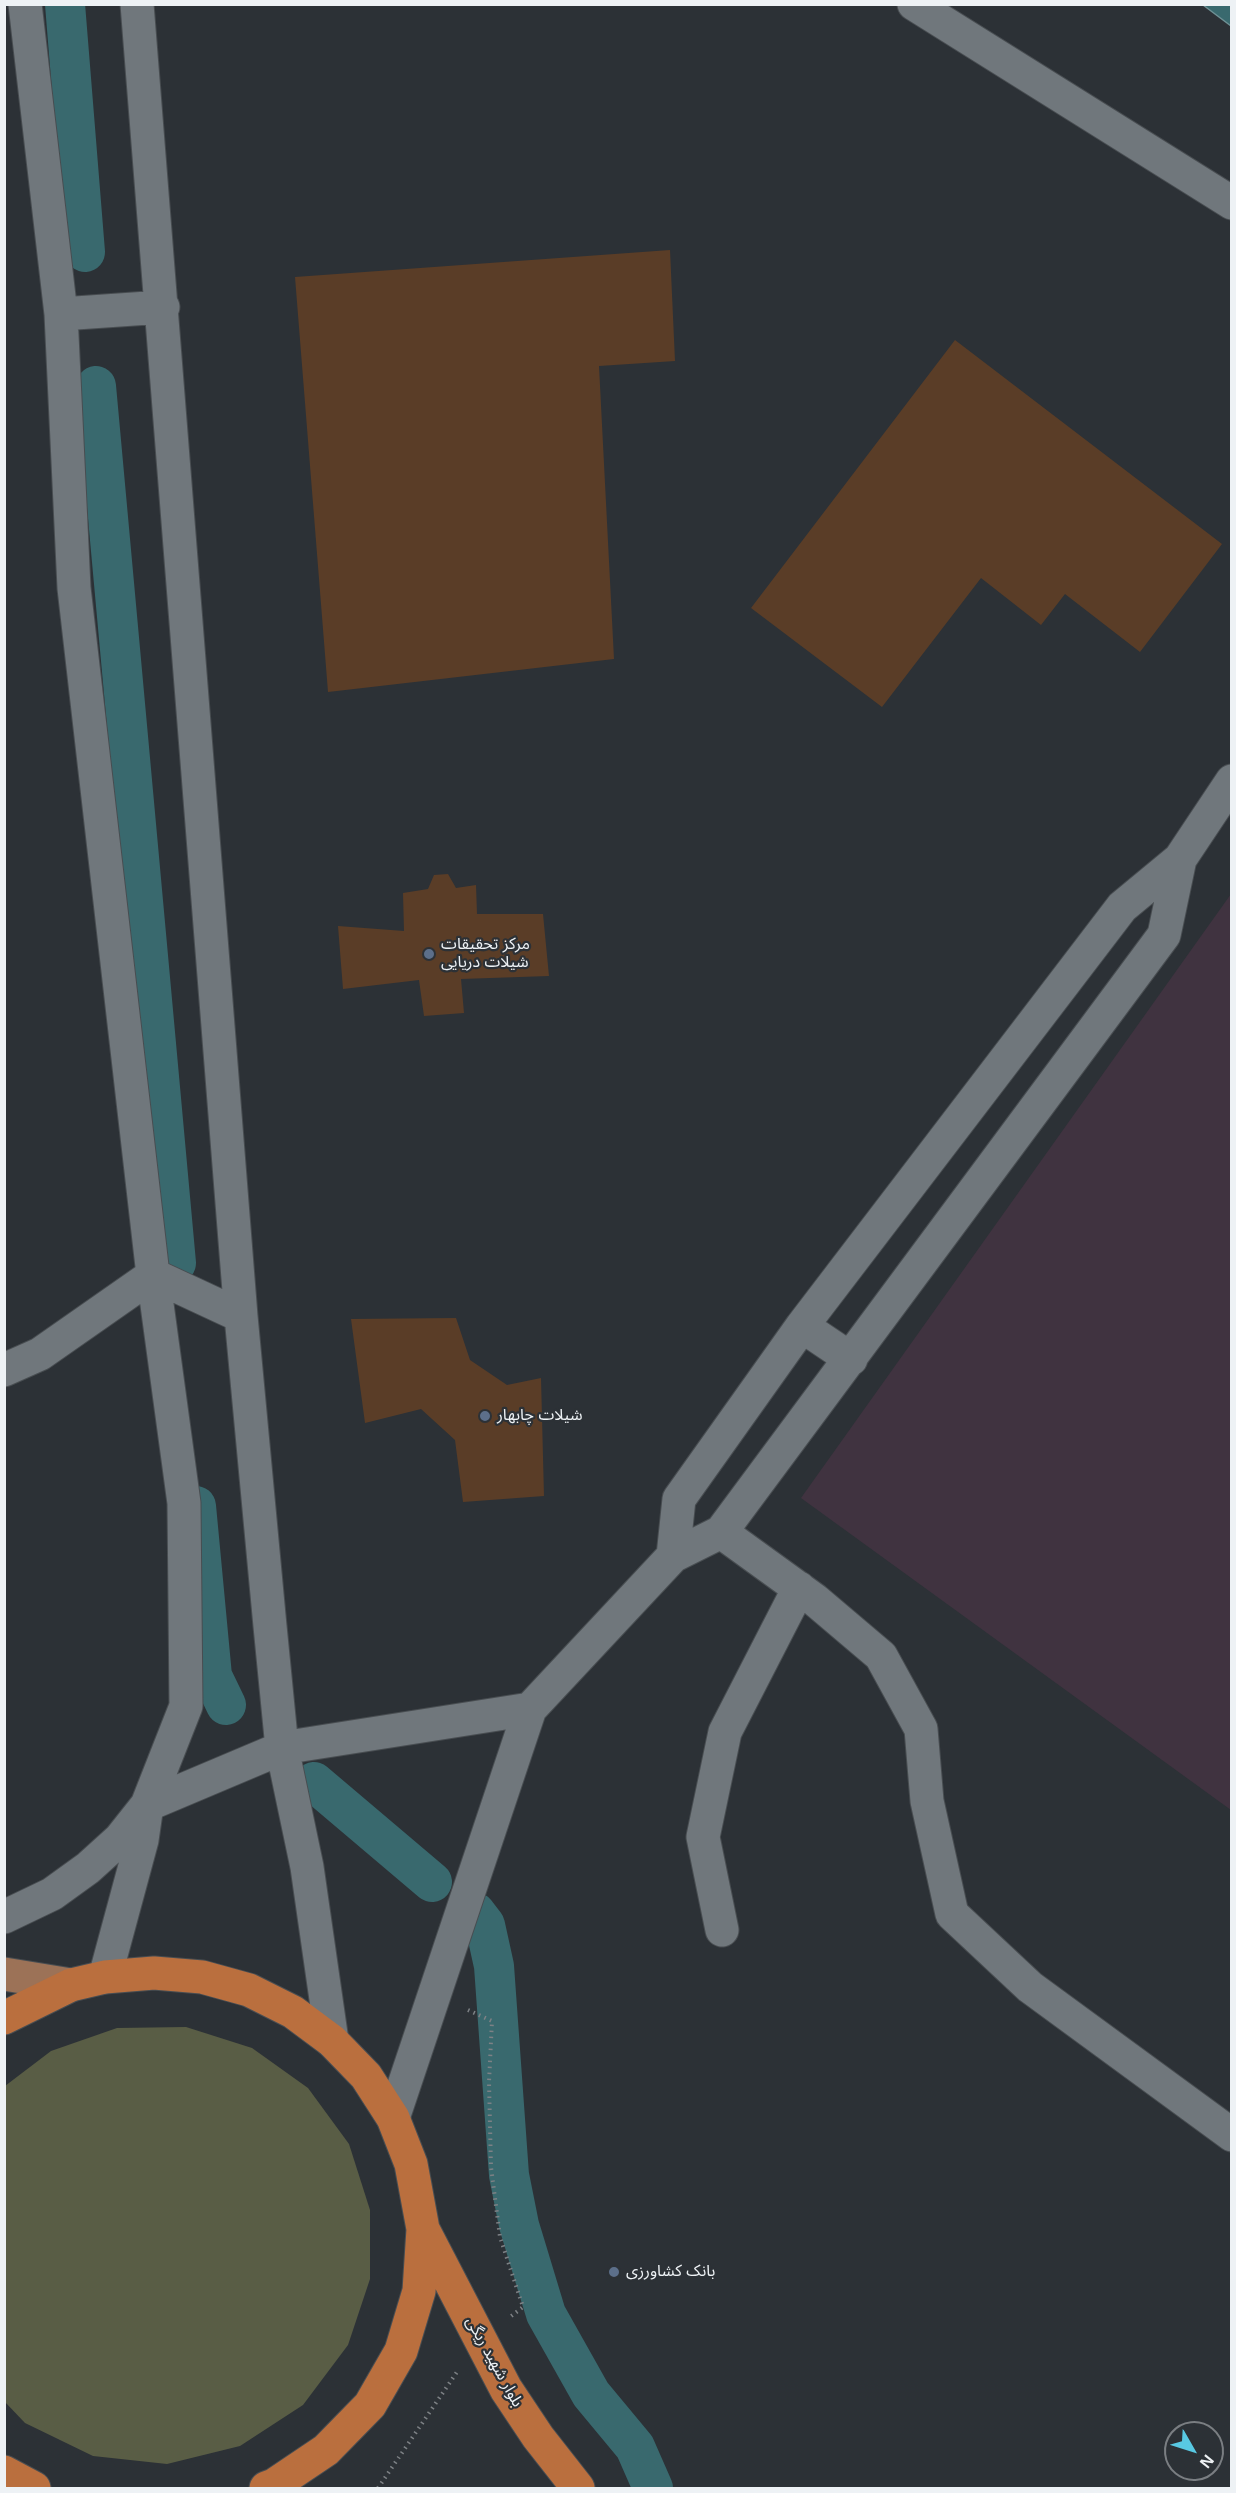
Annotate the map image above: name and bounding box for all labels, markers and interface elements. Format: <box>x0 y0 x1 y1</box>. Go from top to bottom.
place label: مرکز تحقیقات شیلات دریایی <box>441 935 530 973</box>
marker: مرکز تحقیقات شیلات دریایی <box>422 947 436 961</box>
place label: شیلات چابهار <box>497 1406 582 1426</box>
marker: شیلات چابهار <box>478 1409 492 1423</box>
place label: بانک کشاورزی <box>626 2262 715 2282</box>
marker: بانک کشاورزی <box>607 2265 621 2279</box>
street label: بلوار شهید ریگی <box>461 2313 527 2411</box>
north arrow <box>1164 2421 1224 2481</box>
text: N <box>1197 2452 1217 2471</box>

